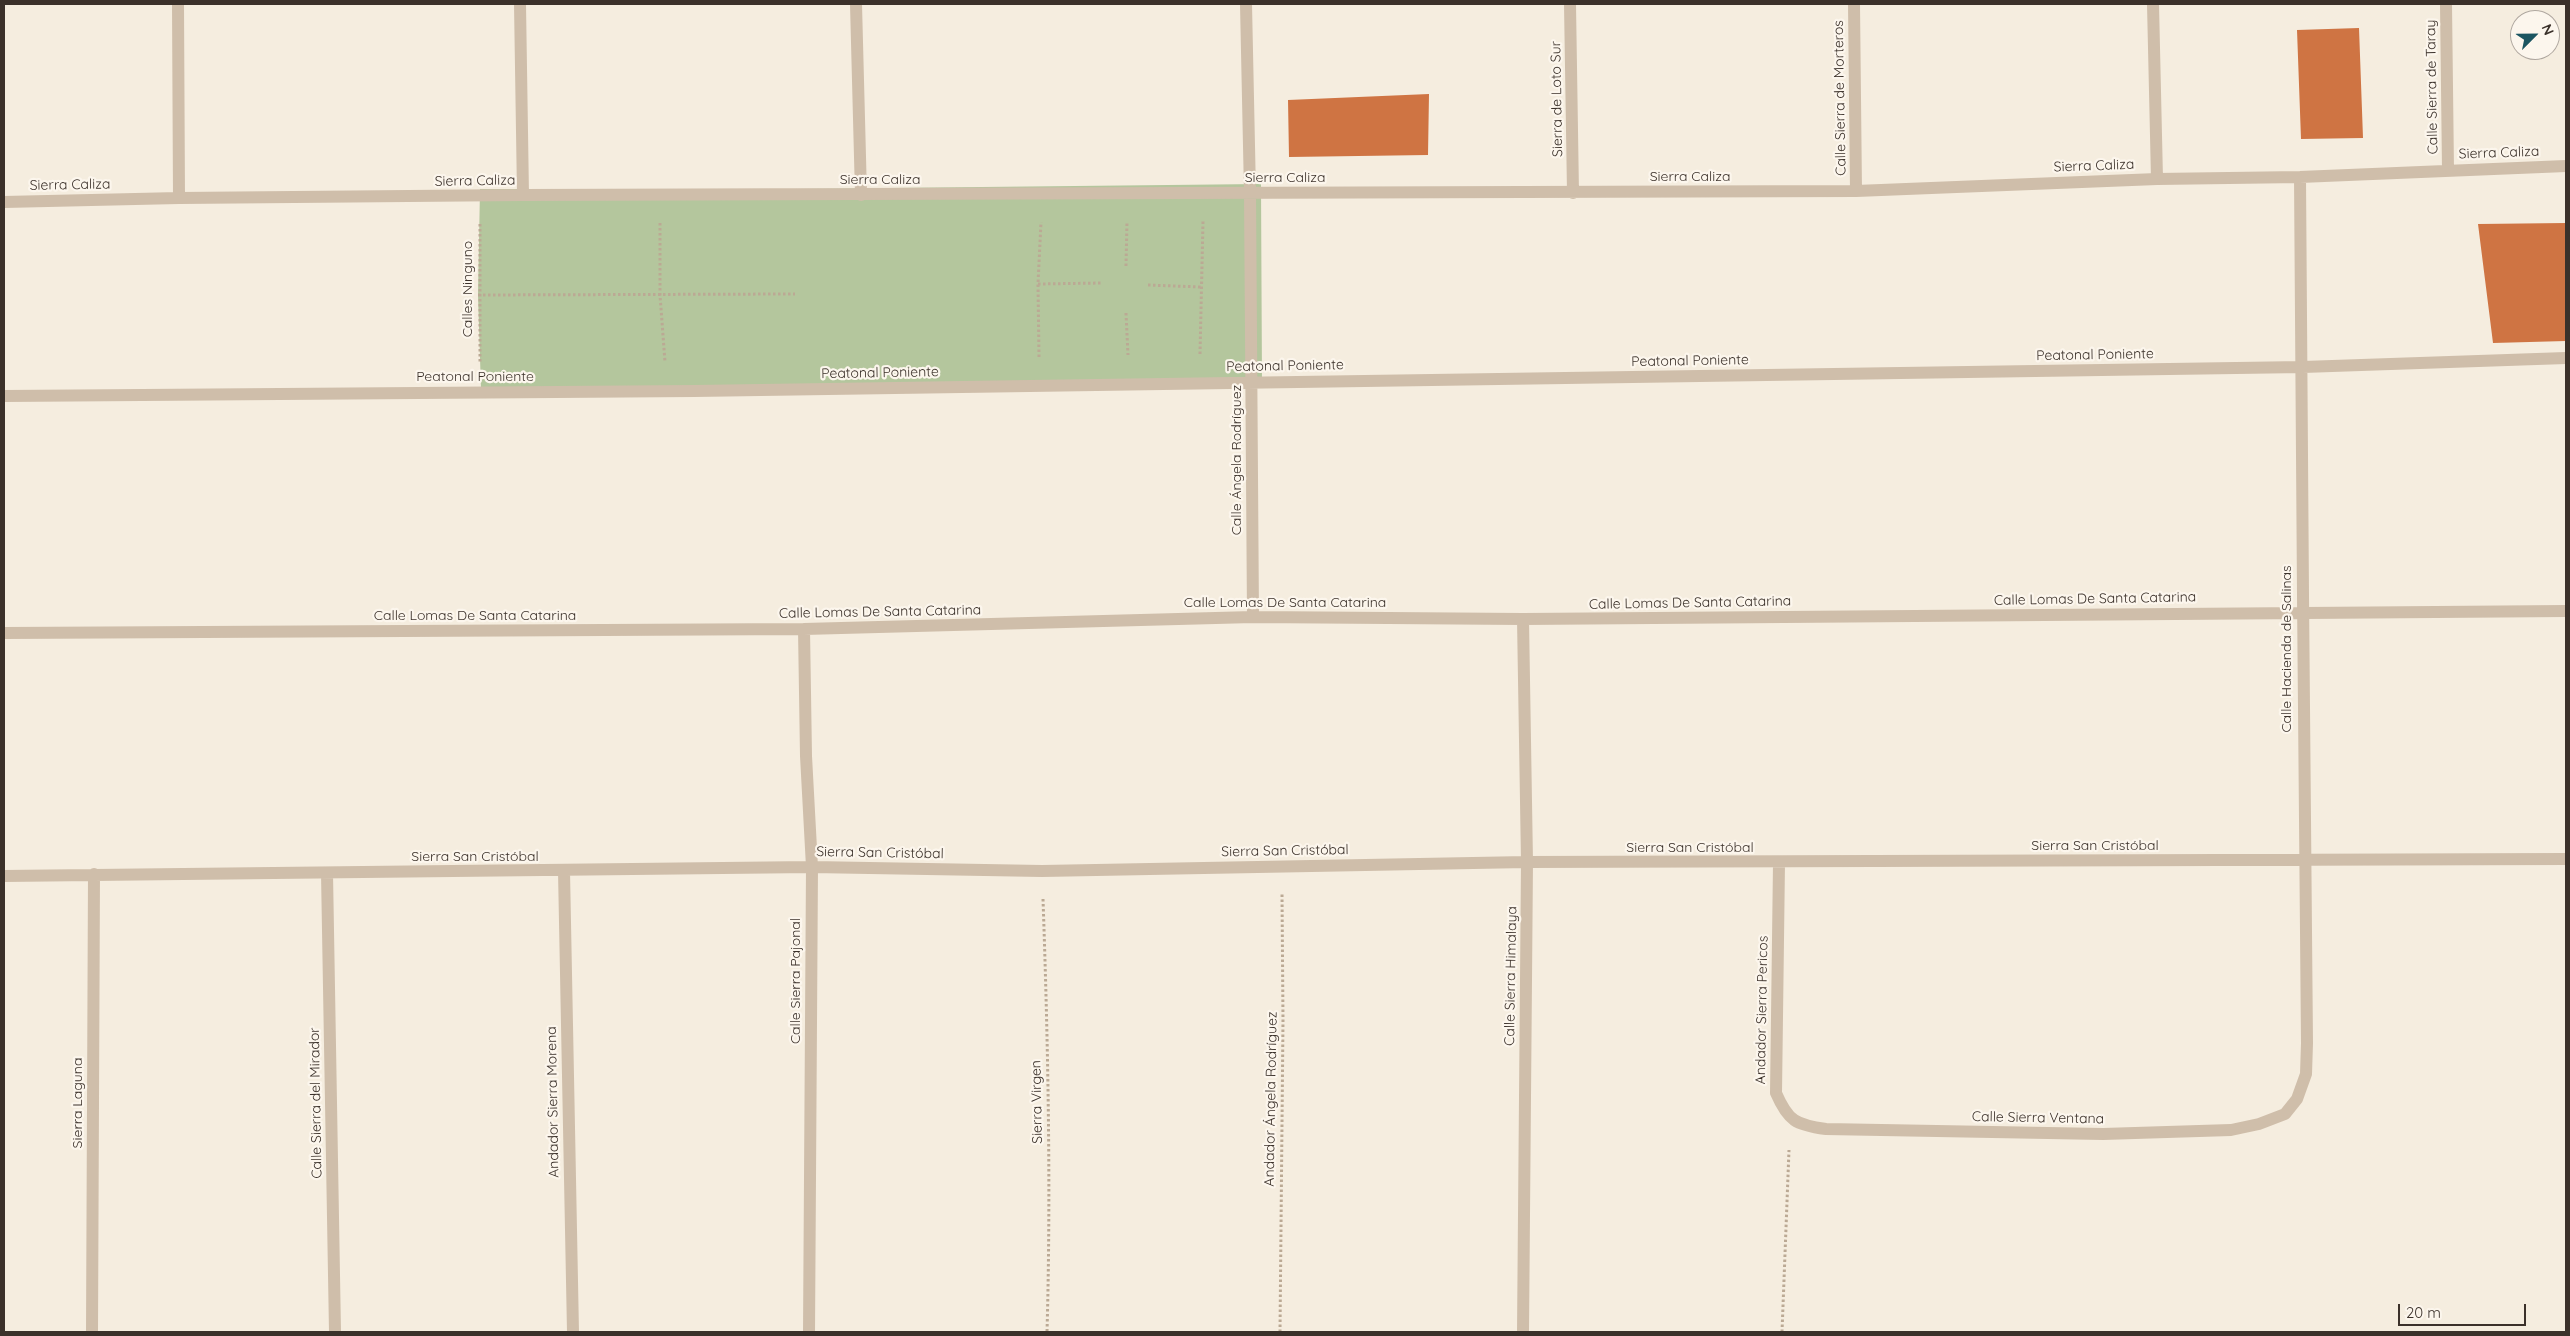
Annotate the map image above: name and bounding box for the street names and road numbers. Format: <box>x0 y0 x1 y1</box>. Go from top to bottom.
street label: Calle Sierra de Taray <box>2422 19 2442 155</box>
street label: Calle Sierra de Morteros <box>1830 20 1850 176</box>
street label: Sierra de Loto Sur <box>1548 41 1566 157</box>
street label: Sierra Caliza <box>2458 143 2540 163</box>
street label: Sierra Caliza <box>2053 156 2135 176</box>
street label: Sierra Caliza <box>1650 169 1730 185</box>
street label: Sierra Caliza <box>1245 170 1325 186</box>
street label: Sierra Caliza <box>434 172 516 190</box>
street label: Sierra Caliza <box>840 172 920 188</box>
street label: Sierra Caliza <box>29 176 111 194</box>
street label: Calles Ninguno <box>460 241 476 337</box>
street label: Peatonal Poniente <box>2036 346 2154 364</box>
street label: Peatonal Poniente <box>1631 352 1749 370</box>
street label: Peatonal Poniente <box>1226 357 1344 375</box>
street label: Peatonal Poniente <box>821 364 939 382</box>
street label: Peatonal Poniente <box>416 369 534 385</box>
street label: Calle Ángela Rodríguez <box>1229 385 1245 535</box>
street label: Calle Hacienda de Salinas <box>2279 565 2295 733</box>
street label: Calle Lomas De Santa Catarina <box>1994 589 2196 609</box>
street label: Calle Lomas De Santa Catarina <box>1589 593 1791 613</box>
street label: Calle Lomas De Santa Catarina <box>1184 595 1386 611</box>
street label: Calle Lomas De Santa Catarina <box>779 602 981 622</box>
street label: Calle Lomas De Santa Catarina <box>374 608 576 624</box>
street label: Sierra San Cristóbal <box>2031 838 2159 854</box>
street label: Sierra San Cristóbal <box>1626 840 1754 856</box>
street label: Sierra San Cristóbal <box>1221 841 1349 861</box>
street label: Sierra San Cristóbal <box>816 843 944 863</box>
street label: Sierra San Cristóbal <box>411 849 539 865</box>
street label: Calle Sierra Himalaya <box>1501 906 1521 1046</box>
street label: Calle Sierra Pajonal <box>788 918 804 1044</box>
street label: Andador Sierra Pericos <box>1752 935 1772 1085</box>
street label: Andador Ángela Rodríguez <box>1261 1011 1281 1187</box>
street label: Andador Sierra Morena <box>543 1026 563 1178</box>
street label: Calle Sierra del Mirador <box>306 1027 326 1179</box>
street label: Sierra Laguna <box>70 1058 86 1148</box>
street label: Sierra Virgen <box>1028 1060 1046 1144</box>
street label: Calle Sierra Ventana <box>1972 1108 2104 1128</box>

